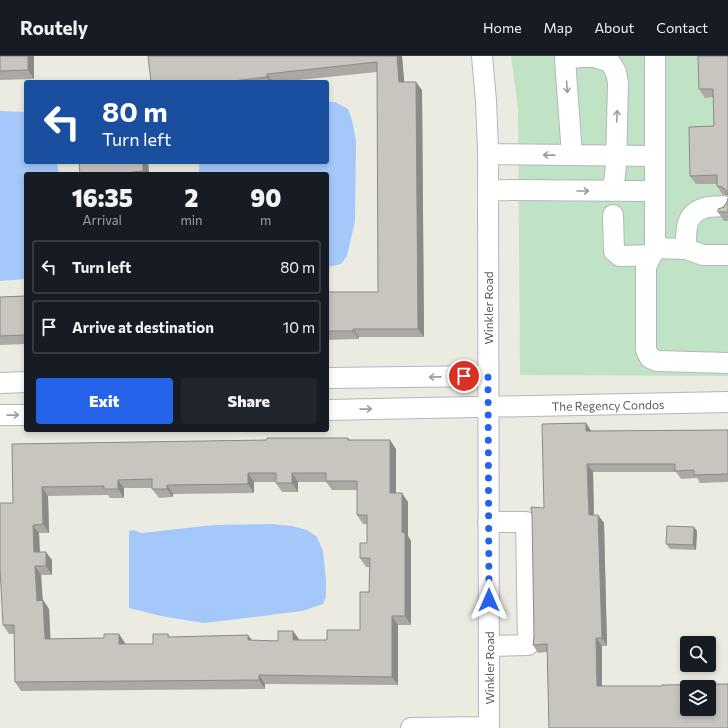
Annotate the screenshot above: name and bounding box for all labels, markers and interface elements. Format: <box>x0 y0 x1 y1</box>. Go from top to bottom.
text: Routely <box>20 16 88 39</box>
text: Home <box>483 19 522 36</box>
text: Map <box>544 19 572 36</box>
text: About <box>594 19 634 36</box>
text: Contact <box>656 19 708 36</box>
one-way arrow <box>564 80 571 93</box>
text: 80 m <box>102 94 168 128</box>
icon: left <box>36 96 88 148</box>
one-way arrow <box>614 110 621 123</box>
text: Turn left <box>102 128 171 150</box>
one-way arrow <box>543 151 556 158</box>
text: 16:35 <box>72 183 133 212</box>
text: 2 <box>185 183 198 212</box>
text: 90 <box>250 183 281 212</box>
one-way arrow <box>576 187 589 195</box>
text: Arrival <box>83 212 122 228</box>
text: min <box>180 212 203 228</box>
text: m <box>260 212 271 228</box>
icon: left <box>38 256 60 278</box>
text: Turn left <box>72 258 131 276</box>
text: 80 m <box>280 258 315 276</box>
street label: Winkler Road <box>481 271 495 345</box>
icon: arrive <box>38 316 60 338</box>
text: Arrive at destination <box>72 318 214 336</box>
text: 10 m <box>283 318 315 336</box>
pin <box>447 359 481 393</box>
icon: arrive <box>453 365 475 387</box>
one-way arrow <box>429 373 442 381</box>
button: Exit <box>36 378 173 424</box>
button: Share <box>181 378 317 424</box>
street label: The Regency Condos <box>551 397 665 413</box>
one-way arrow <box>359 405 372 413</box>
one-way arrow <box>6 411 19 419</box>
position arrow <box>468 579 510 621</box>
street label: Winkler Road <box>482 631 496 705</box>
map controls <box>680 636 716 716</box>
button: search <box>680 636 716 672</box>
button: layers <box>680 680 716 716</box>

